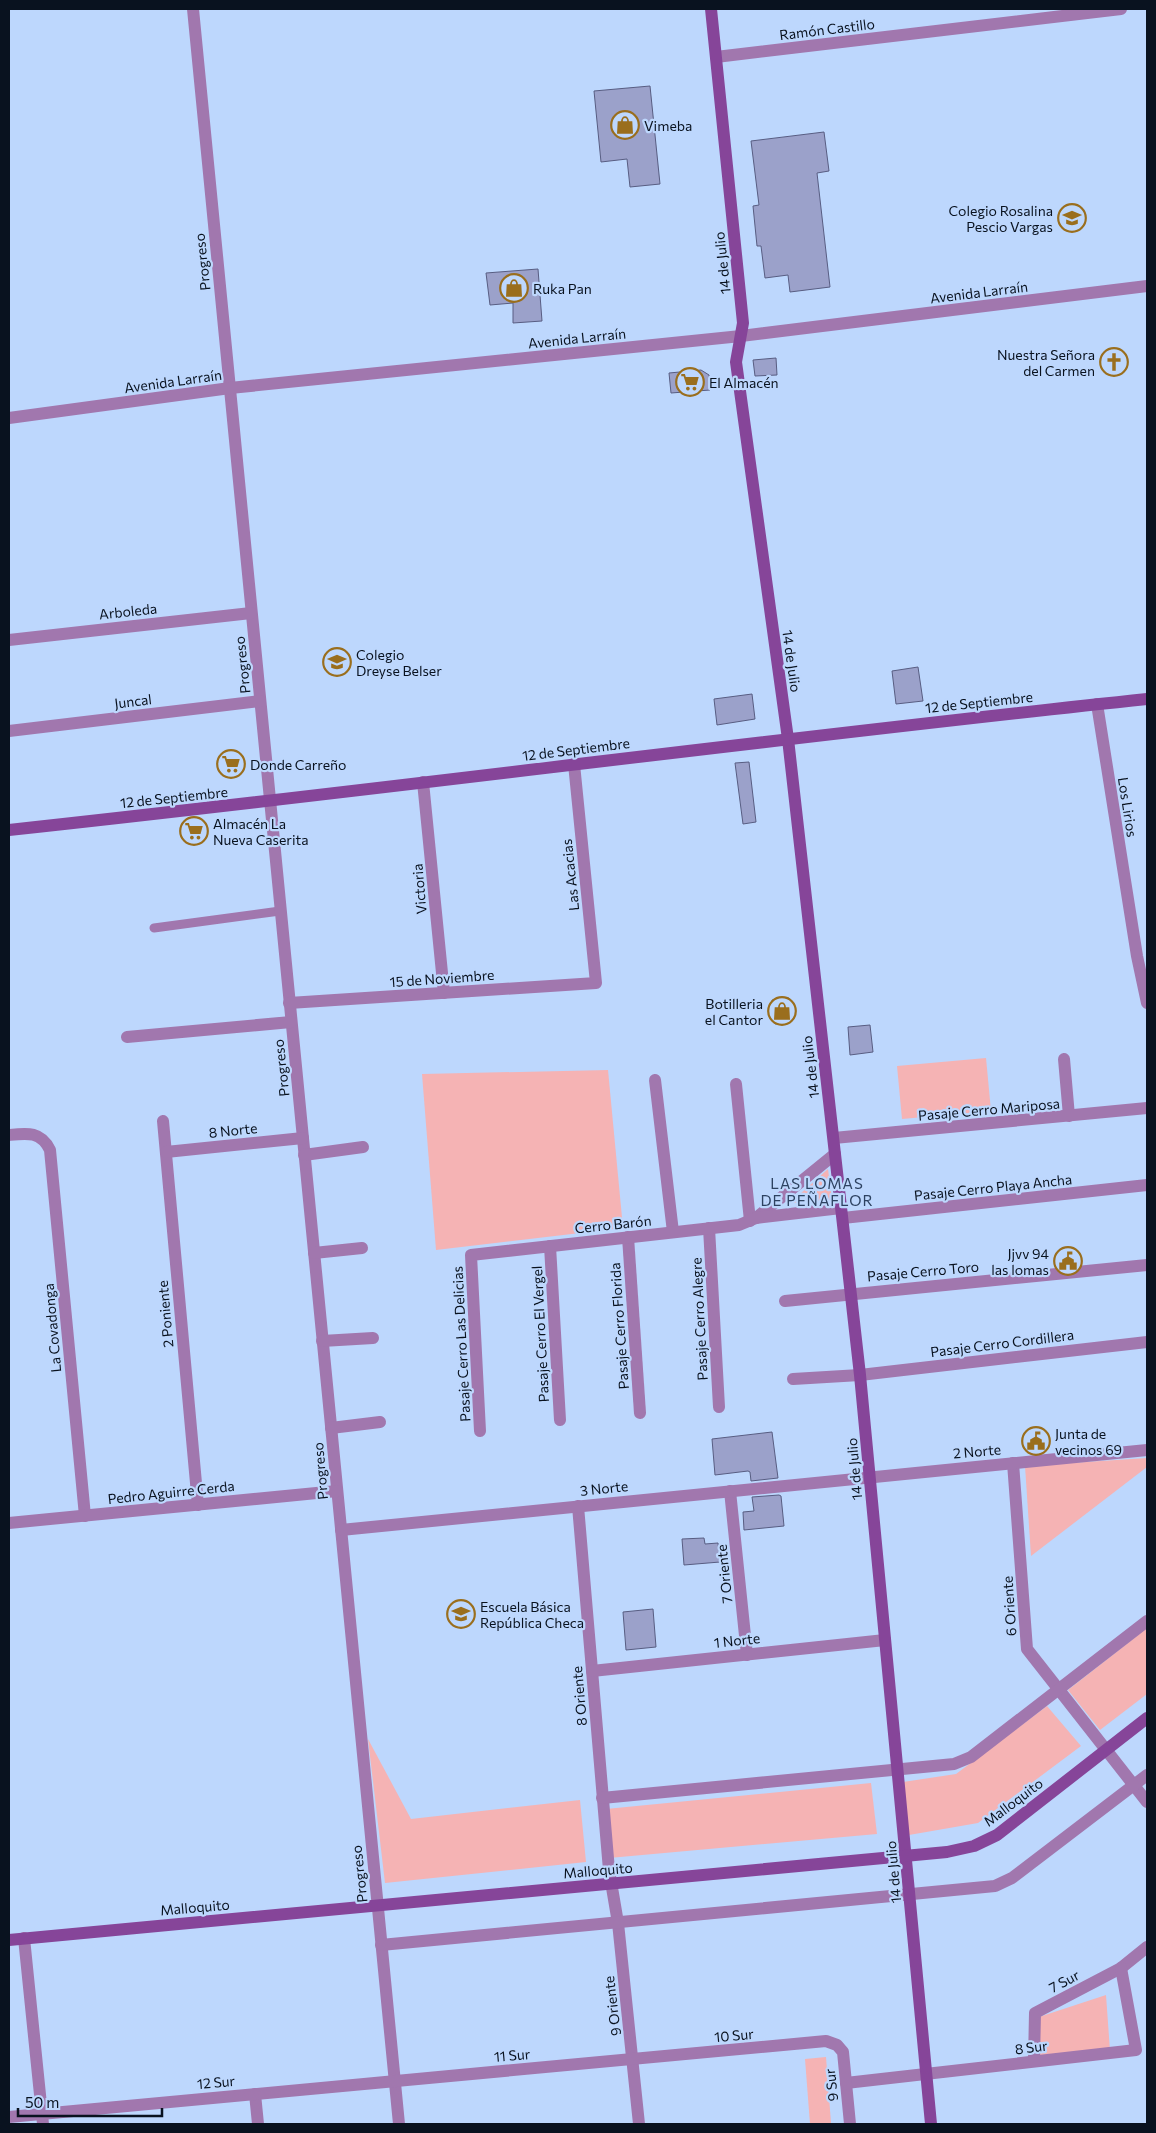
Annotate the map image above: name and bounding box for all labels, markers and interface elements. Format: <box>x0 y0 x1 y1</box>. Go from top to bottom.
street label: Ramón Castillo <box>778 15 876 43</box>
shop icon: Vimeba <box>610 110 640 140</box>
place label: Vimeba <box>644 117 692 134</box>
place label: Colegio Rosalina Pescio Vargas <box>949 202 1053 235</box>
school or university icon: Colegio Rosalina Pescio Vargas <box>1057 203 1087 233</box>
street label: 14 de Julio <box>710 231 734 295</box>
street label: Progreso <box>191 232 213 292</box>
shop icon: Ruka Pan <box>499 273 529 303</box>
street label: Avenida Larraín <box>929 278 1029 306</box>
place label: Ruka Pan <box>533 280 592 297</box>
street label: Avenida Larraín <box>527 324 627 352</box>
place label: Nuestra Señora del Carmen <box>997 346 1095 379</box>
church icon: Nuestra Señora del Carmen <box>1099 347 1129 377</box>
street label: Avenida Larraín <box>123 366 223 396</box>
supermarket icon: El Almacén <box>675 367 705 397</box>
place label: El Almacén <box>709 374 779 391</box>
street label: Arboleda <box>98 600 158 622</box>
street label: 14 de Julio <box>779 629 805 693</box>
street label: Progreso <box>231 635 253 695</box>
place label: Colegio Dreyse Belser <box>356 646 442 679</box>
school or university icon: Colegio Dreyse Belser <box>322 647 352 677</box>
street label: 12 de Septiembre <box>924 688 1034 716</box>
street label: Juncal <box>113 690 153 712</box>
street label: 12 de Septiembre <box>521 734 631 764</box>
supermarket icon: Donde Carreño <box>216 749 246 779</box>
place label: Donde Carreño <box>250 756 346 773</box>
street label: Los Lirios <box>1115 776 1141 838</box>
street label: 12 de Septiembre <box>119 783 229 811</box>
place label: Almacén La Nueva Caserita <box>213 815 309 848</box>
supermarket icon: Almacén La Nueva Caserita <box>179 816 209 846</box>
street label: Las Acacias <box>558 838 582 912</box>
street label: Victoria <box>408 863 430 915</box>
street label: 15 de Noviembre <box>389 966 495 990</box>
place label: Botilleria el Cantor <box>705 995 763 1028</box>
shop icon: Botilleria el Cantor <box>767 996 797 1026</box>
street label: 14 de Julio <box>798 1035 822 1099</box>
street label: Progreso <box>270 1038 292 1098</box>
street label: Pasaje Cerro Mariposa <box>917 1094 1061 1124</box>
street label: 8 Norte <box>208 1119 258 1141</box>
street label: Pasaje Cerro Playa Ancha <box>913 1170 1073 1204</box>
district label: LAS LOMAS DE PEÑAFLOR <box>760 1174 874 1209</box>
street label: Cerro Barón <box>574 1212 652 1236</box>
place label: Jjvv 94 las lomas <box>991 1245 1050 1278</box>
public building icon: Jjvv 94 las lomas <box>1053 1246 1083 1276</box>
street label: Pasaje Cerro Alegre <box>687 1257 711 1381</box>
street label: Pasaje Cerro Toro <box>866 1258 980 1284</box>
street label: Pasaje Cerro Florida <box>606 1262 632 1390</box>
street label: Pasaje Cerro El Vergel <box>528 1265 552 1403</box>
street label: Pasaje Cerro Las Delicias <box>448 1266 474 1422</box>
street label: 2 Poniente <box>154 1280 176 1348</box>
street label: La Covadonga <box>40 1283 64 1373</box>
street label: Pasaje Cerro Cordillera <box>929 1326 1075 1360</box>
place label: Junta de vecinos 69 <box>1055 1425 1122 1458</box>
public building icon: Junta de vecinos 69 <box>1021 1426 1051 1456</box>
street label: 14 de Julio <box>843 1437 865 1501</box>
street label: 2 Norte <box>952 1440 1002 1462</box>
street label: Progreso <box>309 1442 331 1500</box>
street label: Pedro Aguirre Cerda <box>107 1477 235 1507</box>
street label: 3 Norte <box>579 1477 629 1499</box>
street label: 7 Oriente <box>712 1544 736 1604</box>
street label: 6 Oriente <box>998 1575 1020 1637</box>
place label: Escuela Básica República Checa <box>480 1598 584 1631</box>
school or university icon: Escuela Básica República Checa <box>446 1599 476 1629</box>
street label: 1 Norte <box>713 1629 761 1651</box>
street label: 8 Oriente <box>568 1665 590 1727</box>
street label: Malloquito <box>980 1774 1046 1830</box>
street label: 14 de Julio <box>882 1840 904 1904</box>
street label: Progreso <box>348 1844 370 1904</box>
street label: Malloquito <box>563 1858 633 1882</box>
street label: Malloquito <box>160 1895 230 1919</box>
street label: 7 Sur <box>1046 1966 1082 1996</box>
street label: 9 Oriente <box>600 1975 624 2037</box>
street label: 10 Sur <box>714 2025 755 2045</box>
street label: 8 Sur <box>1014 2037 1049 2057</box>
street label: 11 Sur <box>493 2045 531 2065</box>
street label: 9 Sur <box>821 2067 841 2102</box>
street label: 12 Sur <box>196 2072 236 2092</box>
scale bar <box>18 2086 161 2118</box>
text: 50 m <box>25 2093 59 2111</box>

